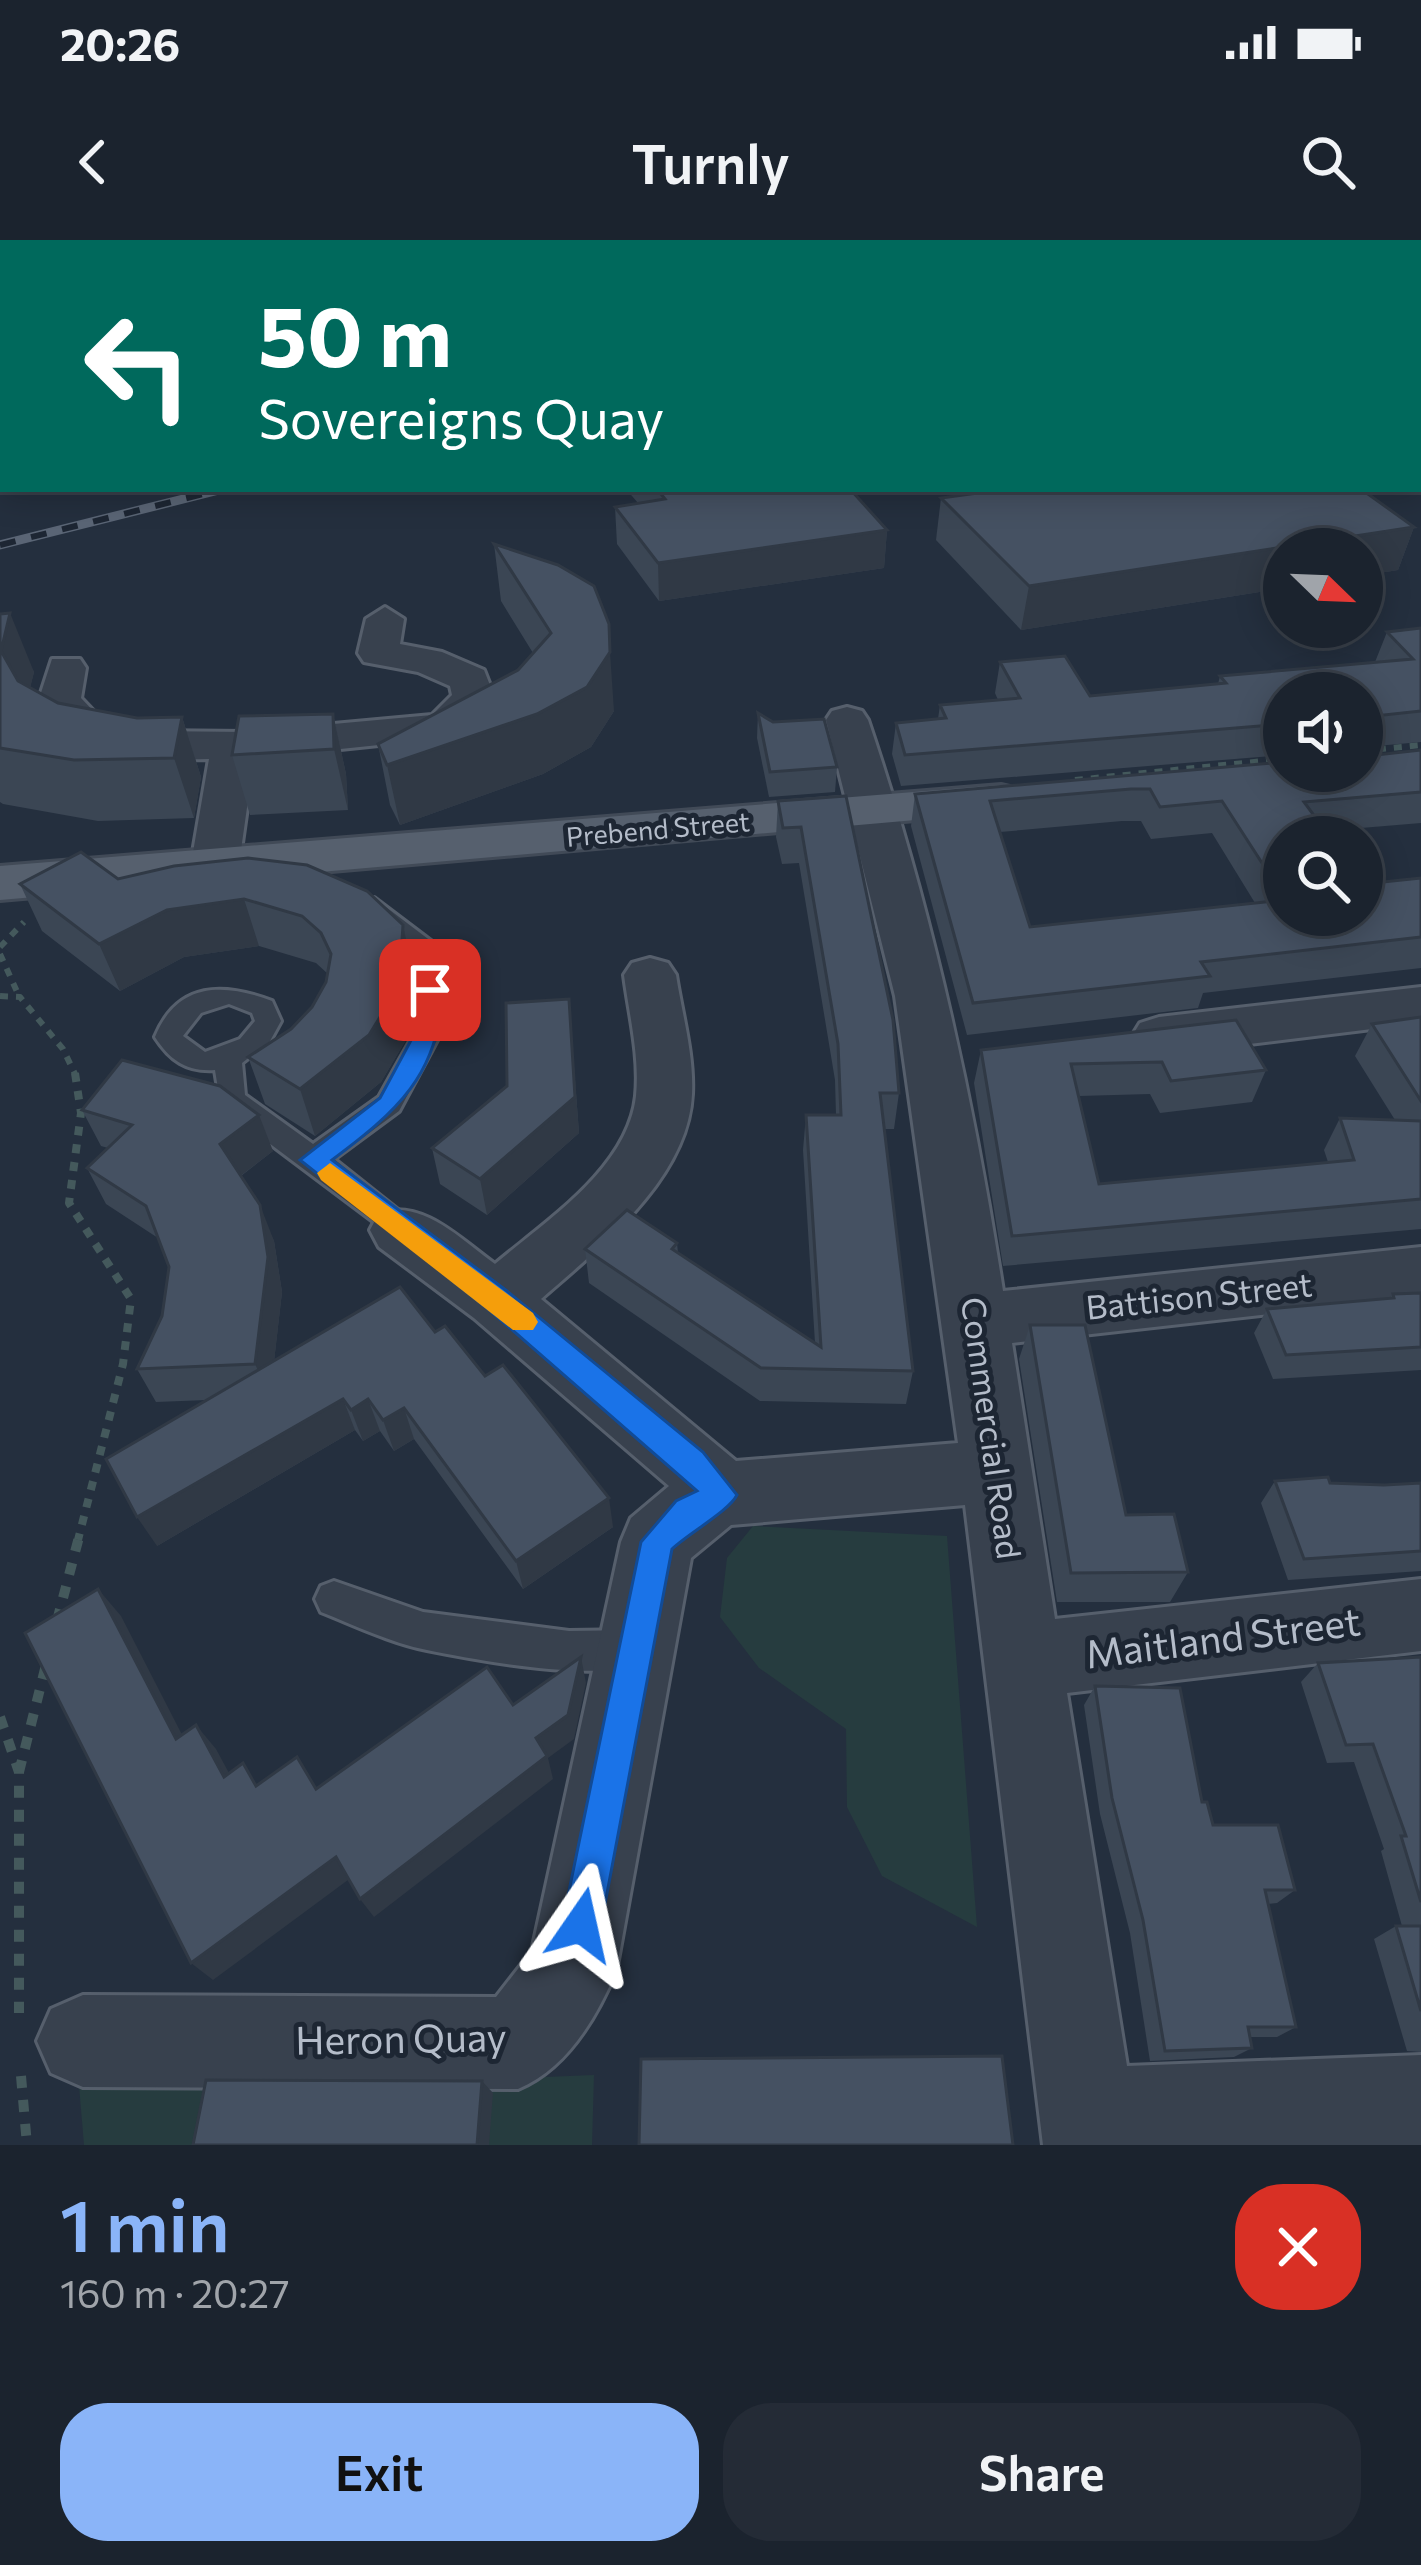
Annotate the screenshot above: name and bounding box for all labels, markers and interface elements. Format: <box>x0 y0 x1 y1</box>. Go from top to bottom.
text: 20:26 <box>60 15 180 70</box>
icon: back <box>60 129 126 195</box>
text: Turnly <box>631 129 790 195</box>
icon: search <box>1295 129 1361 195</box>
text: 50 m <box>258 282 452 384</box>
icon: left <box>60 288 216 444</box>
text: Sovereigns Quay <box>258 384 664 450</box>
north arrow <box>1263 528 1383 648</box>
map controls <box>1263 528 1383 936</box>
button: sound <box>1263 672 1383 792</box>
street label: Prebend Street <box>565 804 751 853</box>
button: search <box>1263 816 1383 936</box>
pin <box>379 939 481 1041</box>
icon: arrive <box>397 957 463 1023</box>
street label: Battison Street <box>1084 1262 1314 1327</box>
street label: Commercial Road <box>954 1294 1031 1561</box>
street label: Maitland Street <box>1083 1595 1363 1677</box>
position arrow <box>518 1862 644 1988</box>
street label: Heron Quay <box>295 2011 507 2063</box>
text: 1 min <box>60 2179 230 2267</box>
button: close <box>1235 2184 1361 2310</box>
text: 160 m · 20:27 <box>60 2268 290 2316</box>
button: Exit <box>60 2403 699 2541</box>
button: Share <box>723 2403 1361 2541</box>

